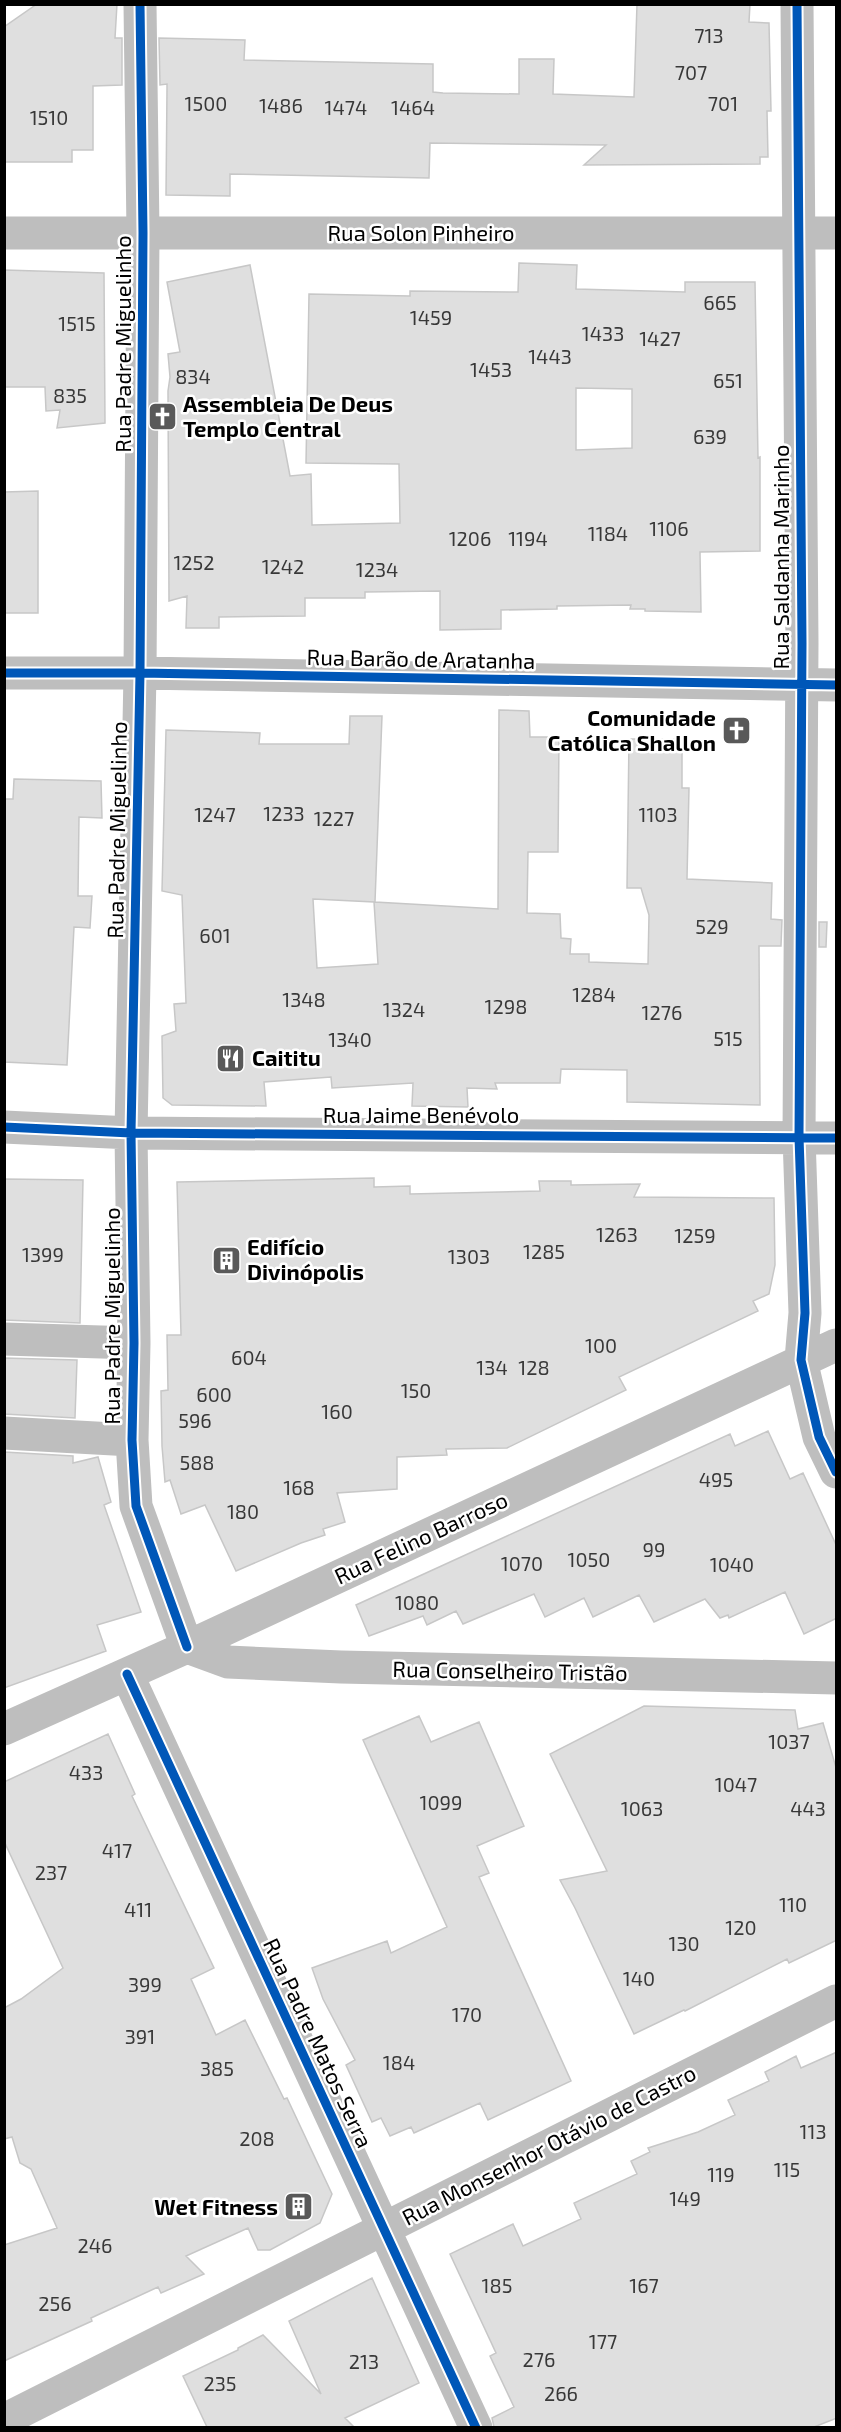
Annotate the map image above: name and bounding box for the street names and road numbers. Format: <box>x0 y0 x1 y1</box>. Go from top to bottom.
street label: Rua Solon Pinheiro <box>328 219 514 245</box>
street label: Rua Padre Miguelinho <box>109 235 135 453</box>
street label: Rua Saldanha Marinho <box>767 444 793 670</box>
street label: Rua Barão de Aratanha <box>306 643 536 673</box>
street label: Rua Padre Miguelinho <box>101 721 131 939</box>
street label: Rua Jaime Benévolo <box>323 1101 519 1127</box>
street label: Rua Padre Miguelinho <box>98 1207 124 1425</box>
street label: Rua Felino Barroso <box>330 1486 511 1589</box>
street label: Rua Conselheiro Tristão <box>392 1655 628 1685</box>
street label: Rua Padre Matos Serra <box>259 1934 379 2151</box>
street label: Rua Monsenhor Otávio de Castro <box>397 2058 700 2230</box>

